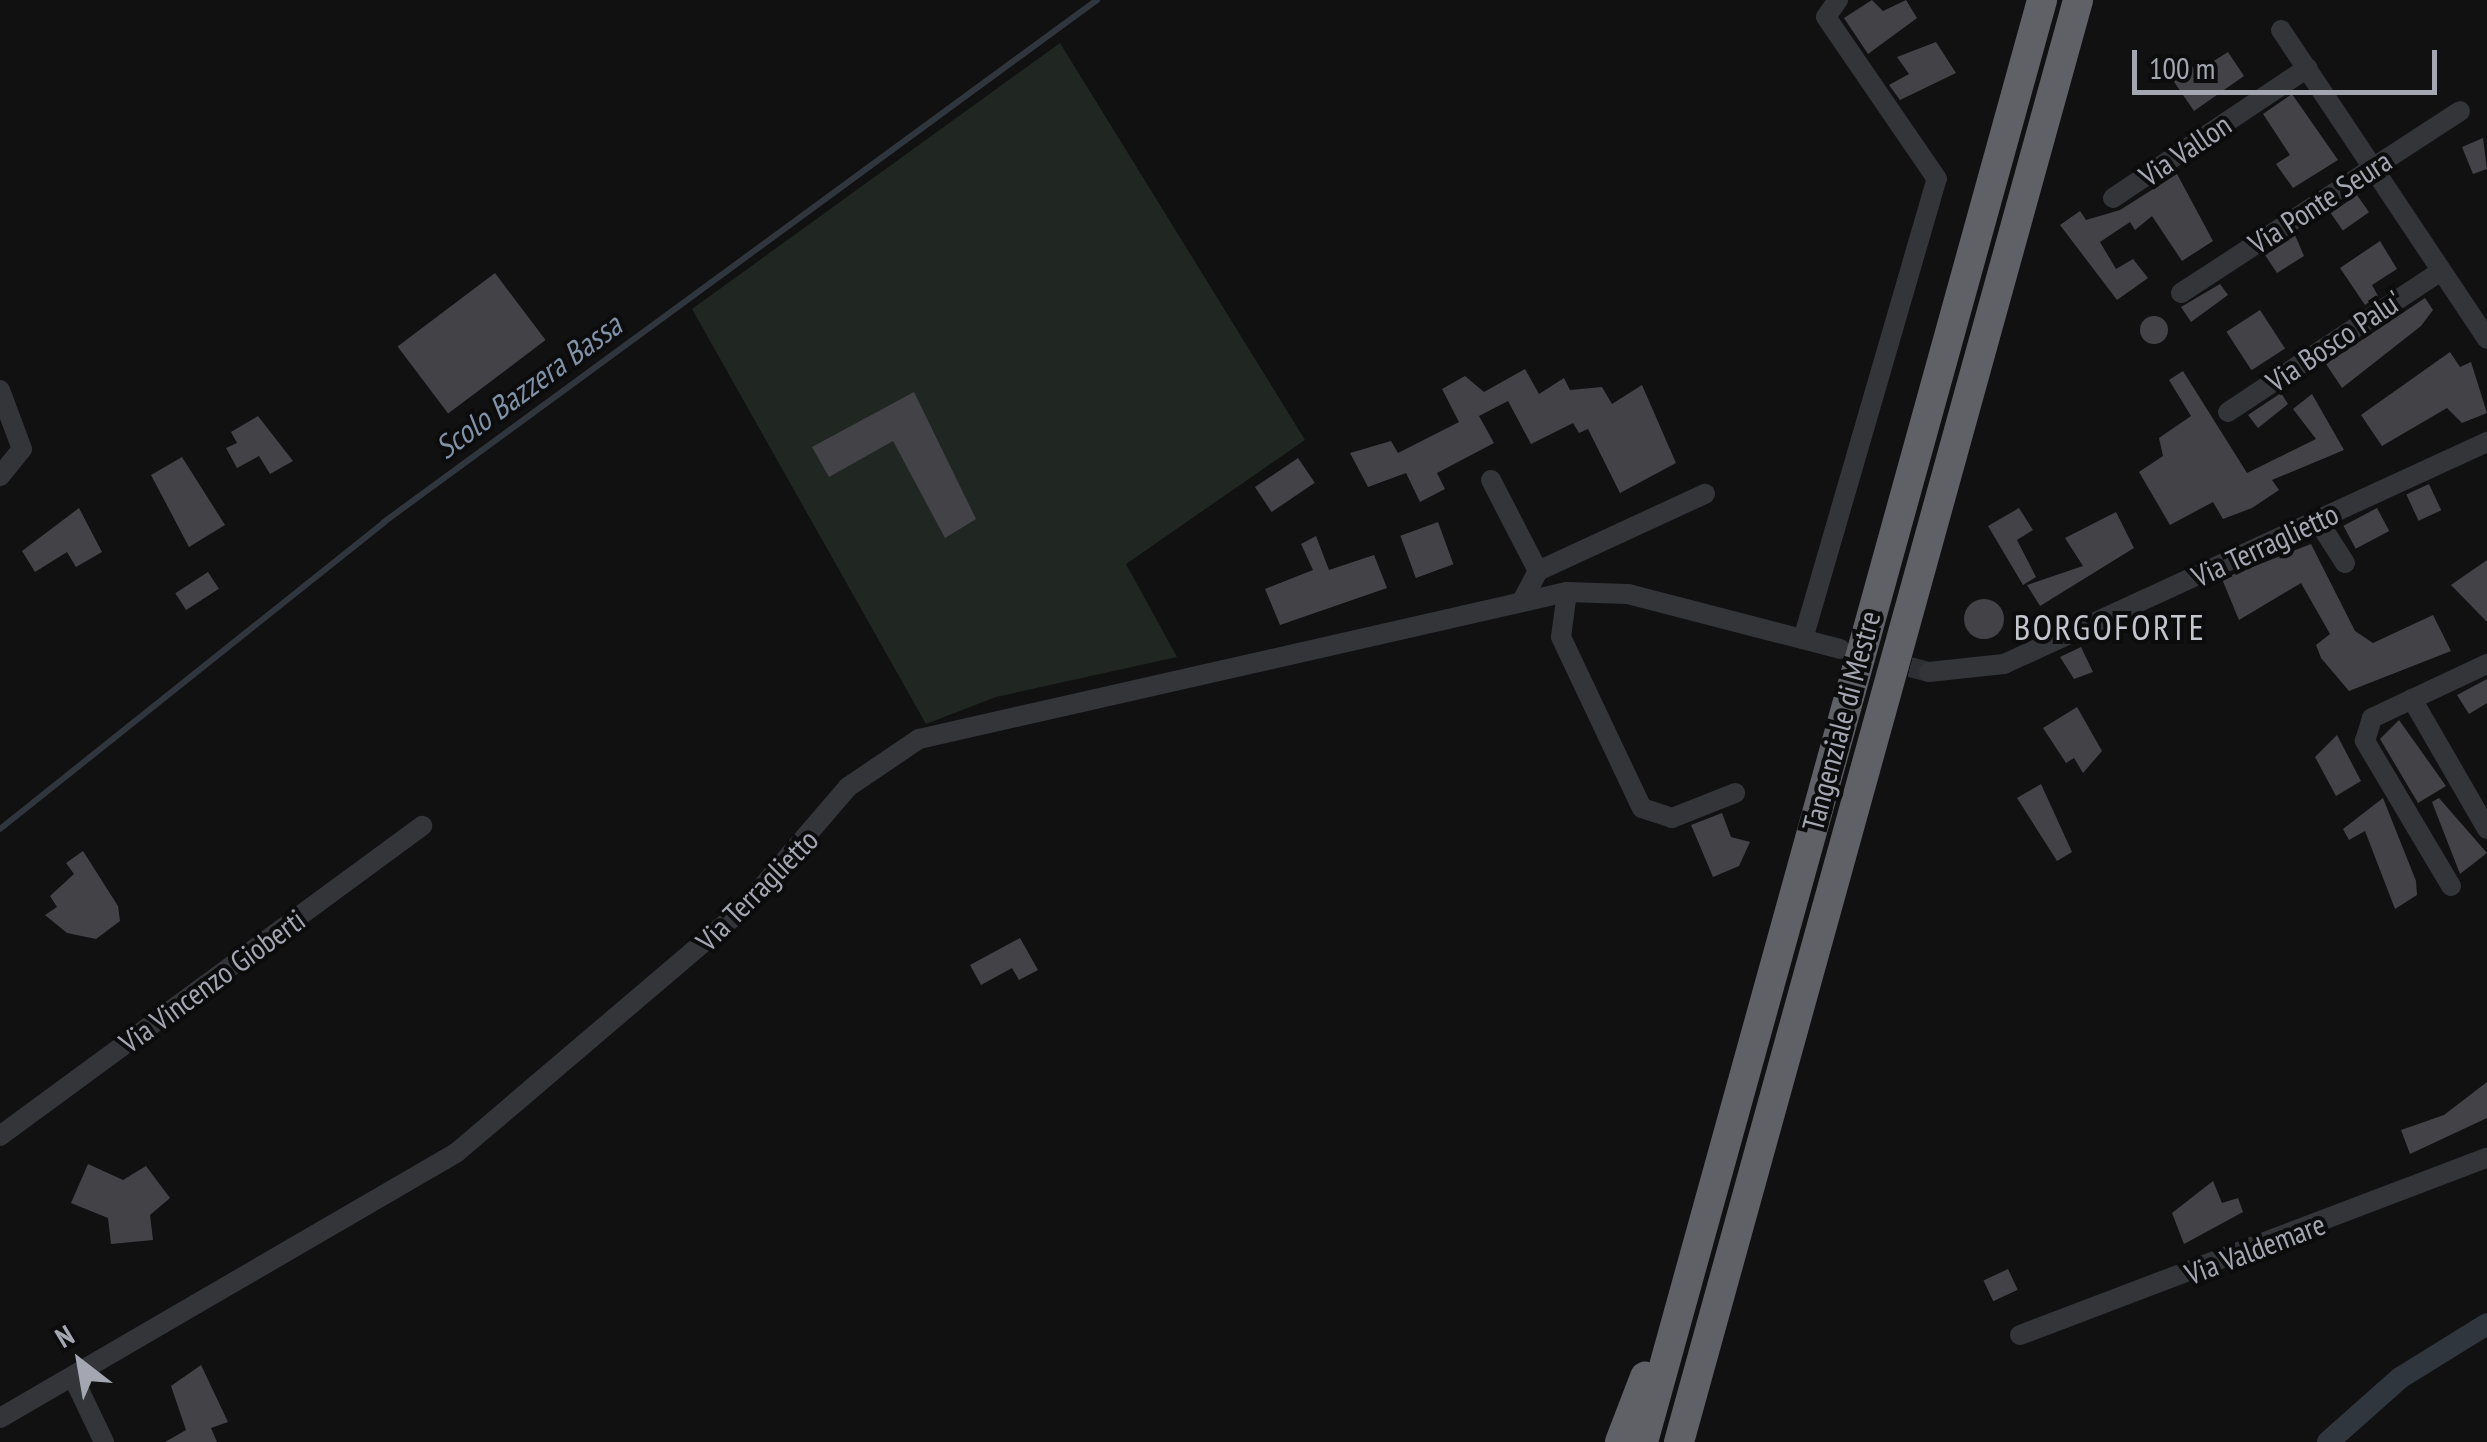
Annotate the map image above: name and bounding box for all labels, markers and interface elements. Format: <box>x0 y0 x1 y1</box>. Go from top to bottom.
scale bar <box>2137 30 2442 92</box>
text: 100 m <box>2149 48 2215 87</box>
street label: Via Vallon <box>2132 106 2238 194</box>
street label: Via Ponte Seura <box>2242 143 2398 261</box>
street label: Via Bosco Palu' <box>2259 283 2409 399</box>
water label: Scolo Bazzera Bassa <box>427 306 629 466</box>
street label: Via Terraglietto <box>2186 495 2344 595</box>
district label: BORGOFORTE <box>2014 606 2206 648</box>
street label: Tangenziale di Mestre <box>1794 607 1888 835</box>
street label: Via Terraglietto <box>688 821 826 959</box>
street label: Via Vincenzo Gioberti <box>112 901 312 1061</box>
street label: Via Valdemare <box>2179 1206 2331 1292</box>
north arrow <box>30 1312 130 1412</box>
text: N <box>48 1316 80 1356</box>

